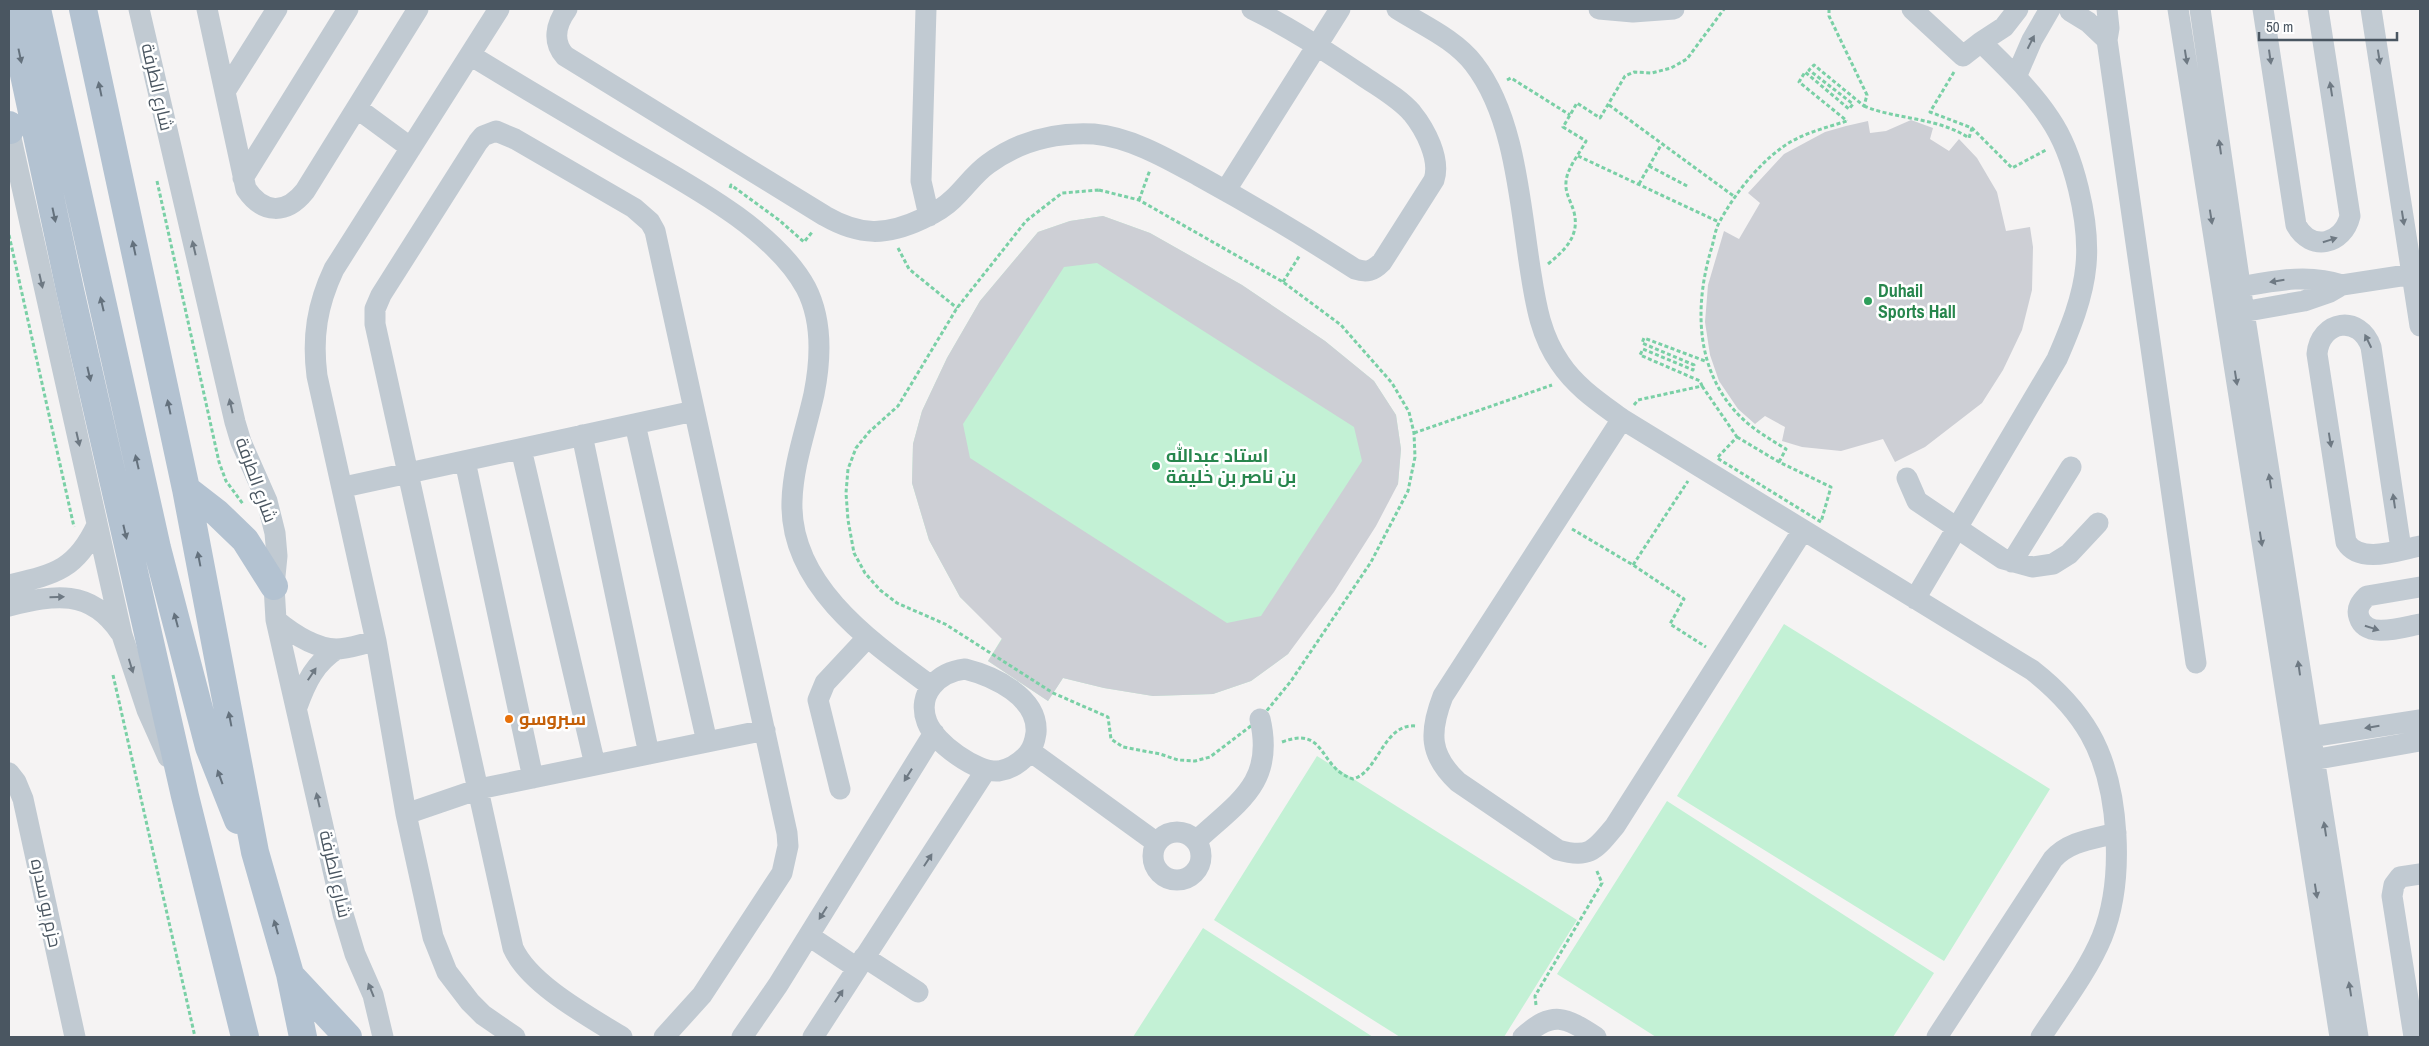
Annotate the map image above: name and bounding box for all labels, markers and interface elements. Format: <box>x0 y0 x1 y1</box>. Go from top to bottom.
scale bar <box>2259 10 2396 42</box>
text: 50 m <box>2266 16 2293 37</box>
one-way arrow <box>2027 35 2035 50</box>
street label: شارع الطرفة <box>135 41 180 133</box>
one-way arrow <box>16 49 24 64</box>
one-way arrow <box>2182 49 2190 65</box>
one-way arrow <box>2267 49 2275 65</box>
one-way arrow <box>2375 49 2383 65</box>
one-way arrow <box>2326 81 2334 97</box>
one-way arrow <box>96 82 104 97</box>
one-way arrow <box>2215 139 2223 155</box>
one-way arrow <box>50 208 58 223</box>
one-way arrow <box>2207 210 2215 226</box>
one-way arrow <box>2400 210 2408 226</box>
one-way arrow <box>2323 236 2338 244</box>
one-way arrow <box>130 240 138 256</box>
one-way arrow <box>190 240 198 255</box>
one-way arrow <box>37 273 45 288</box>
place label: Duhail Sports Hall <box>1878 278 1956 324</box>
one-way arrow <box>2269 278 2285 286</box>
one-way arrow <box>97 295 105 311</box>
marker: Duhail Sports Hall <box>1862 295 1874 307</box>
one-way arrow <box>2364 334 2372 348</box>
one-way arrow <box>85 366 93 382</box>
one-way arrow <box>2232 370 2240 386</box>
one-way arrow <box>164 398 172 414</box>
one-way arrow <box>227 398 235 413</box>
one-way arrow <box>74 432 82 447</box>
one-way arrow <box>2326 432 2334 448</box>
street label: شارع الطرفة <box>230 434 283 526</box>
place label: استاد عبدالله بن ناصر بن خليفة <box>1166 443 1296 489</box>
one-way arrow <box>133 455 141 470</box>
marker: استاد عبدالله بن ناصر بن خليفة <box>1150 460 1162 472</box>
one-way arrow <box>2266 472 2274 488</box>
one-way arrow <box>2390 493 2398 509</box>
one-way arrow <box>121 525 129 540</box>
one-way arrow <box>2258 531 2266 547</box>
one-way arrow <box>195 551 203 567</box>
one-way arrow <box>49 593 65 601</box>
one-way arrow <box>172 613 180 628</box>
one-way arrow <box>2365 624 2380 632</box>
one-way arrow <box>128 658 136 673</box>
one-way arrow <box>2294 660 2302 676</box>
one-way arrow <box>307 667 317 681</box>
place label: سبروسو <box>519 706 586 731</box>
one-way arrow <box>225 710 233 726</box>
marker: سبروسو <box>503 713 515 725</box>
one-way arrow <box>2364 724 2380 732</box>
one-way arrow <box>904 768 913 781</box>
one-way arrow <box>216 769 223 784</box>
one-way arrow <box>314 793 322 808</box>
one-way arrow <box>2320 820 2328 836</box>
street label: شارع الطرفة <box>313 828 358 920</box>
one-way arrow <box>923 853 932 866</box>
street label: حزم بو سدره <box>25 856 68 949</box>
one-way arrow <box>2313 884 2321 900</box>
one-way arrow <box>818 906 828 919</box>
one-way arrow <box>272 920 280 935</box>
one-way arrow <box>2346 981 2354 997</box>
one-way arrow <box>366 983 374 997</box>
one-way arrow <box>835 990 844 1003</box>

